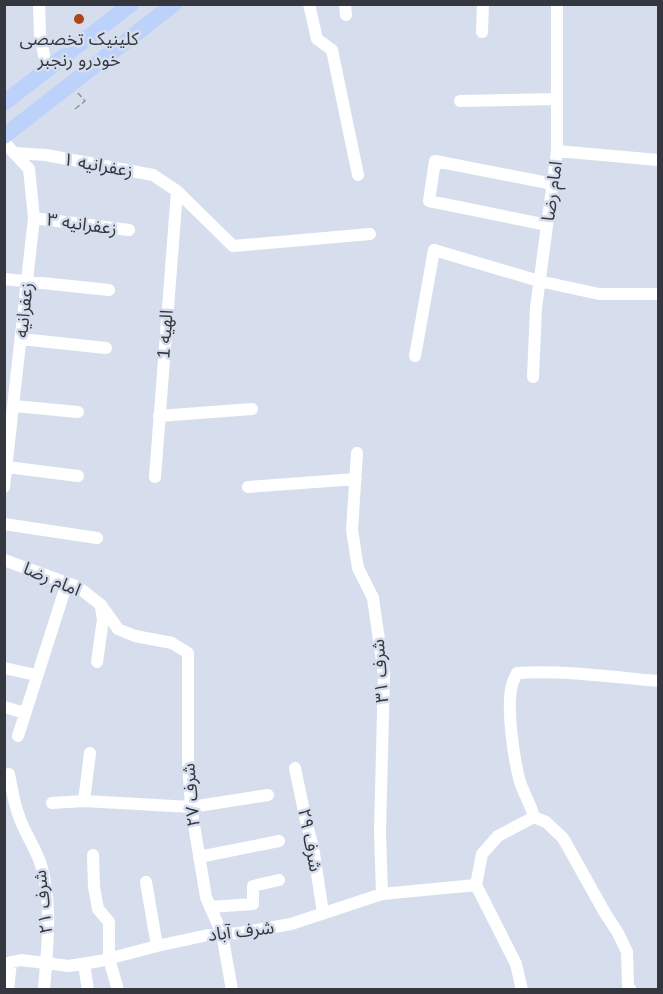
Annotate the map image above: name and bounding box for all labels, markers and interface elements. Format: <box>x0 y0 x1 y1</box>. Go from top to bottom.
marker: کلینیک تخصصی خودرو رنجبر <box>72 12 86 26</box>
place label: کلینیک تخصصی خودرو رنجبر <box>19 29 139 71</box>
street label: زعفرانیه ۱ <box>61 149 135 182</box>
street label: امام رضا <box>538 160 570 223</box>
street label: زعفرانیه ۳ <box>45 209 118 240</box>
street label: زعفرانیه <box>11 281 38 339</box>
street label: الهیه 1 <box>153 309 177 359</box>
street label: امام رضا <box>19 558 84 604</box>
street label: شرف ۳۱ <box>368 638 393 704</box>
street label: شرف ۲۷ <box>178 762 205 828</box>
street label: شرف ۲۹ <box>293 807 326 874</box>
street label: شرف ۲۱ <box>30 869 57 935</box>
street label: شرف آباد <box>207 917 275 946</box>

